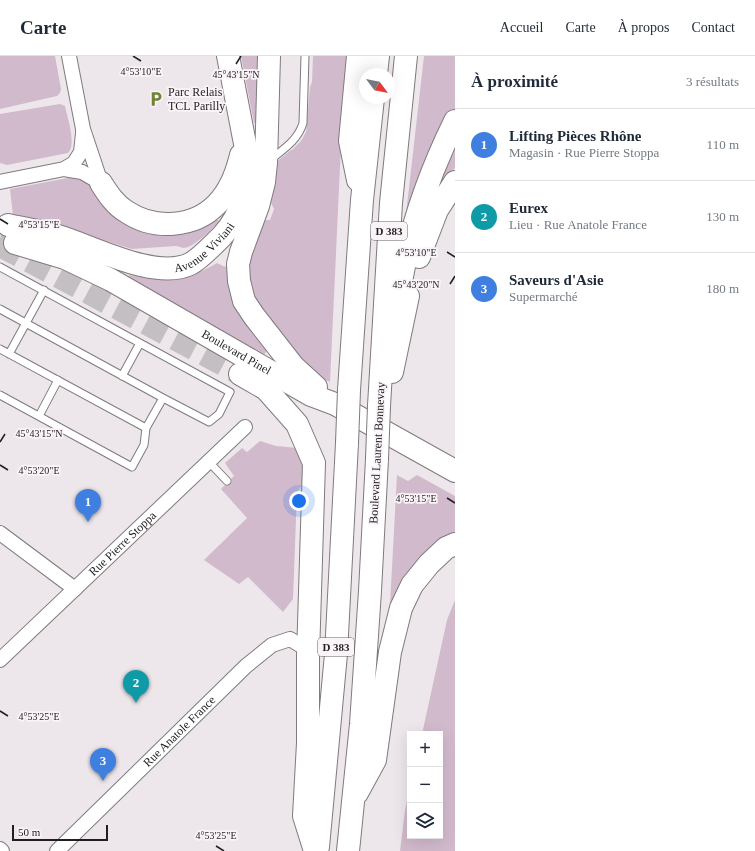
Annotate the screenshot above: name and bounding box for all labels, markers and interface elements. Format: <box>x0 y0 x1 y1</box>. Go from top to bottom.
text: Carte <box>20 17 66 38</box>
text: Accueil <box>500 20 543 35</box>
text: Carte <box>565 20 596 35</box>
text: À propos <box>618 20 669 35</box>
text: Contact <box>691 20 735 35</box>
text: 4°53'10"E <box>121 66 162 77</box>
north arrow <box>359 68 395 104</box>
text: 45°43'15"N <box>212 69 260 80</box>
text: À proximité <box>471 72 558 91</box>
text: 3 résultats <box>686 74 739 89</box>
place label: Parc Relais TCL Parilly <box>168 85 225 113</box>
parking icon: Parc Relais TCL Parilly <box>147 90 165 108</box>
text: Lifting Pièces Rhône <box>509 128 642 144</box>
text: 1 <box>481 137 487 152</box>
text: 110 m <box>707 137 739 152</box>
text: Magasin · Rue Pierre Stoppa <box>509 145 659 160</box>
text: Eurex <box>509 200 548 216</box>
text: 2 <box>481 209 487 224</box>
text: 130 m <box>706 209 739 224</box>
text: Lieu · Rue Anatole France <box>509 217 647 232</box>
text: 4°53'15"E <box>19 219 60 230</box>
street label: Avenue Viviani <box>173 219 238 275</box>
road number: D 383 <box>371 222 407 240</box>
text: 4°53'10"E <box>396 247 437 258</box>
text: Saveurs d'Asie <box>509 272 604 288</box>
text: 45°43'20"N <box>392 279 440 290</box>
text: 3 <box>481 281 487 296</box>
text: 180 m <box>706 281 739 296</box>
text: Supermarché <box>509 289 578 304</box>
street label: Boulevard Pinel <box>199 327 274 378</box>
street label: Boulevard Laurent Bonnevay <box>366 382 388 524</box>
text: 45°43'15"N <box>15 428 63 439</box>
text: 4°53'20"E <box>19 465 60 476</box>
pin: 1 <box>75 489 101 522</box>
your location <box>289 491 309 511</box>
text: 4°53'15"E <box>396 493 437 504</box>
street label: Rue Pierre Stoppa <box>86 508 159 579</box>
road number: D 383 <box>318 638 354 656</box>
pin: 2 <box>123 670 149 703</box>
street label: Rue Anatole France <box>140 693 218 770</box>
text: 4°53'25"E <box>19 711 60 722</box>
map controls <box>407 731 443 839</box>
button: + <box>407 731 443 767</box>
pin: 3 <box>90 748 116 781</box>
button: − <box>407 767 443 803</box>
button: layers <box>407 803 443 839</box>
scale bar <box>12 823 108 842</box>
text: 50 m <box>18 826 40 838</box>
text: 4°53'25"E <box>196 830 237 841</box>

